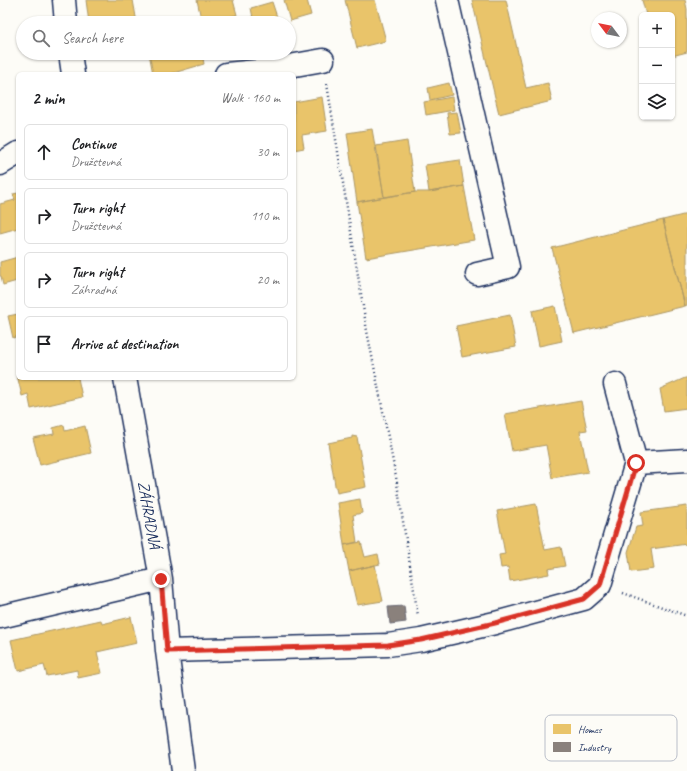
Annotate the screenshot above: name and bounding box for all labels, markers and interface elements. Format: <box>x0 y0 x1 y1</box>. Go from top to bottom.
north arrow <box>591 12 627 48</box>
map controls <box>639 12 675 120</box>
button: + <box>639 12 675 48</box>
search box <box>16 16 296 60</box>
icon: search <box>30 27 52 49</box>
text: Search here <box>62 29 123 48</box>
button: − <box>639 48 675 84</box>
button: layers <box>639 84 675 120</box>
text: 2 min <box>32 88 65 109</box>
text: Walk · 160 m <box>221 90 280 106</box>
text: Continue <box>71 135 116 154</box>
icon: ahead <box>33 141 55 163</box>
text: 30 m <box>257 144 279 160</box>
text: Družstevná <box>71 154 121 170</box>
text: Turn right <box>71 199 124 218</box>
icon: right <box>33 205 55 227</box>
text: 110 m <box>251 208 279 224</box>
text: Družstevná <box>71 218 121 234</box>
text: Turn right <box>71 263 124 282</box>
icon: right <box>33 269 55 291</box>
text: 20 m <box>257 272 279 288</box>
text: Záhradná <box>71 282 117 298</box>
icon: arrive <box>33 333 55 355</box>
text: Arrive at destination <box>71 335 178 354</box>
route start <box>627 454 645 472</box>
street label: ZÁHRADNÁ <box>133 480 165 552</box>
route end <box>152 570 170 588</box>
legend <box>545 715 677 761</box>
text: Homes <box>578 722 603 736</box>
text: Industry <box>578 740 612 754</box>

